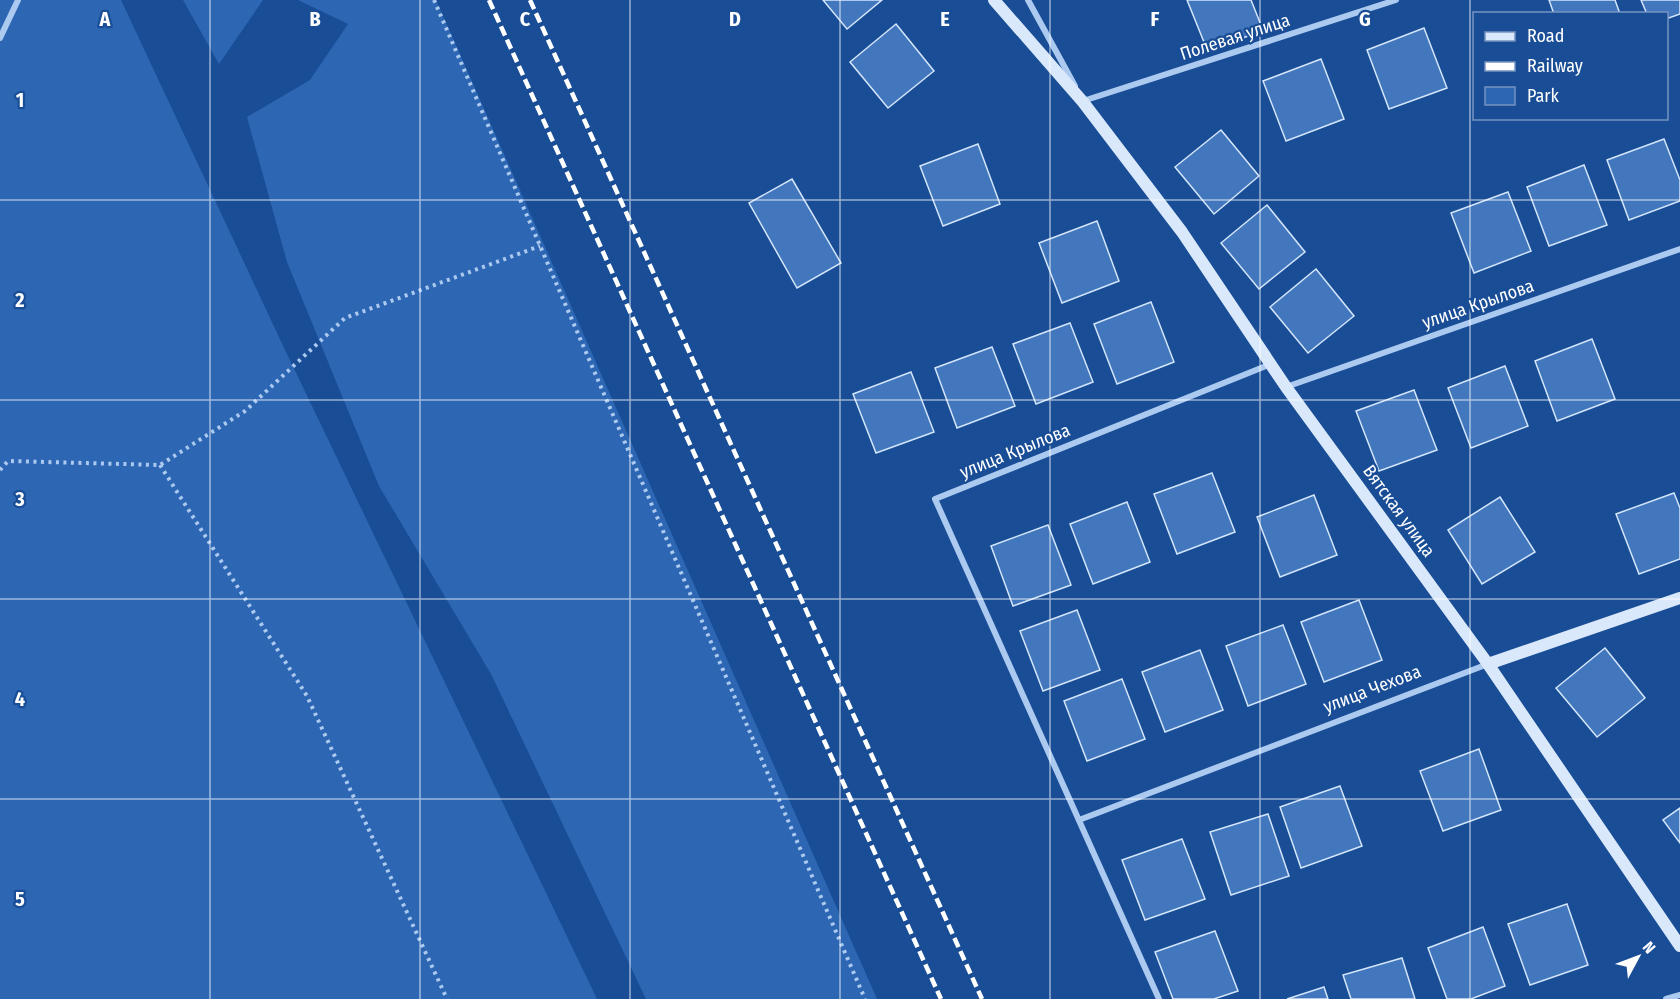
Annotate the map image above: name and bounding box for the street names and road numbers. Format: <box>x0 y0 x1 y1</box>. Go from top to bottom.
street label: Полевая улица <box>1177 9 1293 65</box>
street label: улица Крылова <box>1419 275 1537 333</box>
street label: улица Крылова <box>957 419 1073 483</box>
street label: Вятская улица <box>1358 461 1440 562</box>
street label: улица Чехова <box>1320 660 1424 718</box>

